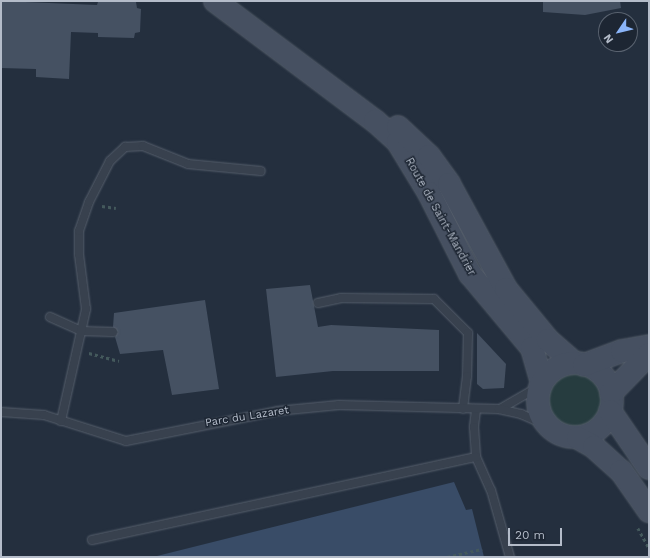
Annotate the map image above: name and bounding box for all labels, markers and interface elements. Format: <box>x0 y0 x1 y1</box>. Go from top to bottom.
north arrow <box>598 12 638 52</box>
text: N <box>601 32 616 46</box>
street label: Route de Saint-Mandrier <box>402 156 478 278</box>
street label: Parc du Lazaret <box>204 404 290 430</box>
scale bar <box>510 520 564 546</box>
text: 20 m <box>515 528 545 542</box>

